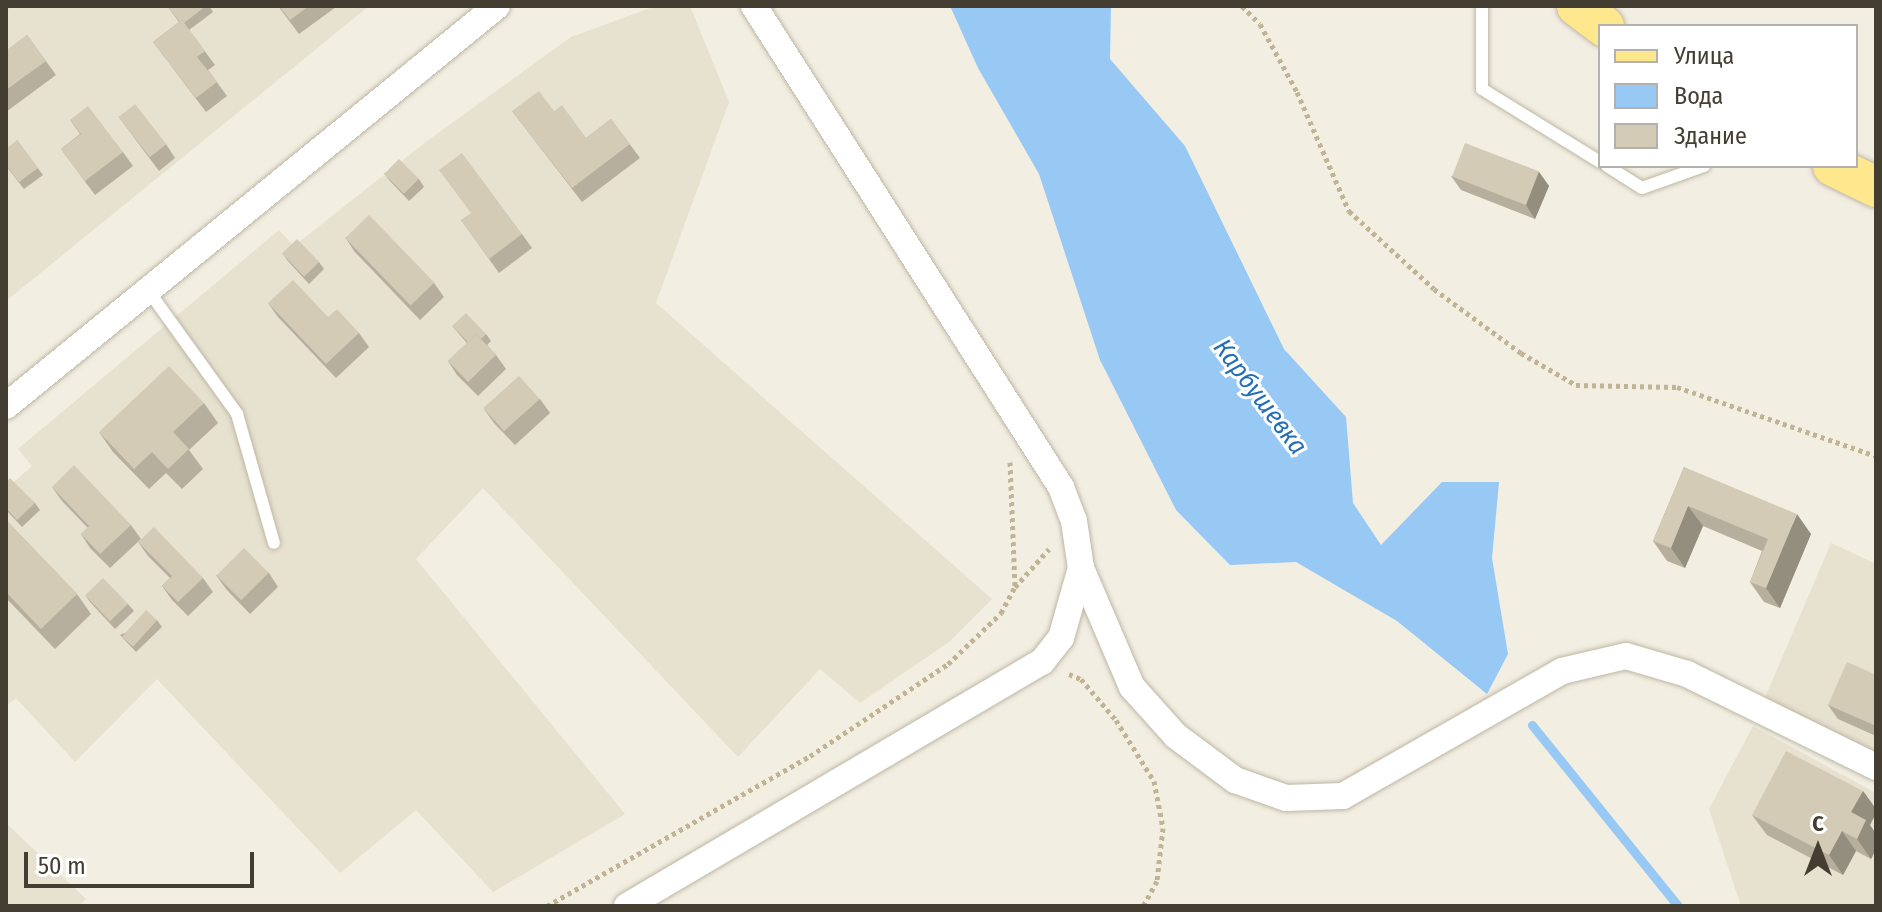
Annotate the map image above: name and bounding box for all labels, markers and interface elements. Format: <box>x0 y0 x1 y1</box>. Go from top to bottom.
legend <box>1598 24 1858 168</box>
text: Улица <box>1674 42 1734 70</box>
text: Вода <box>1674 82 1723 110</box>
text: Здание <box>1674 122 1747 150</box>
water label: Карбушевка <box>1206 333 1314 461</box>
north arrow <box>1778 808 1858 888</box>
text: С <box>1812 810 1824 837</box>
scale bar <box>28 836 258 886</box>
text: 50 m <box>38 852 86 880</box>

